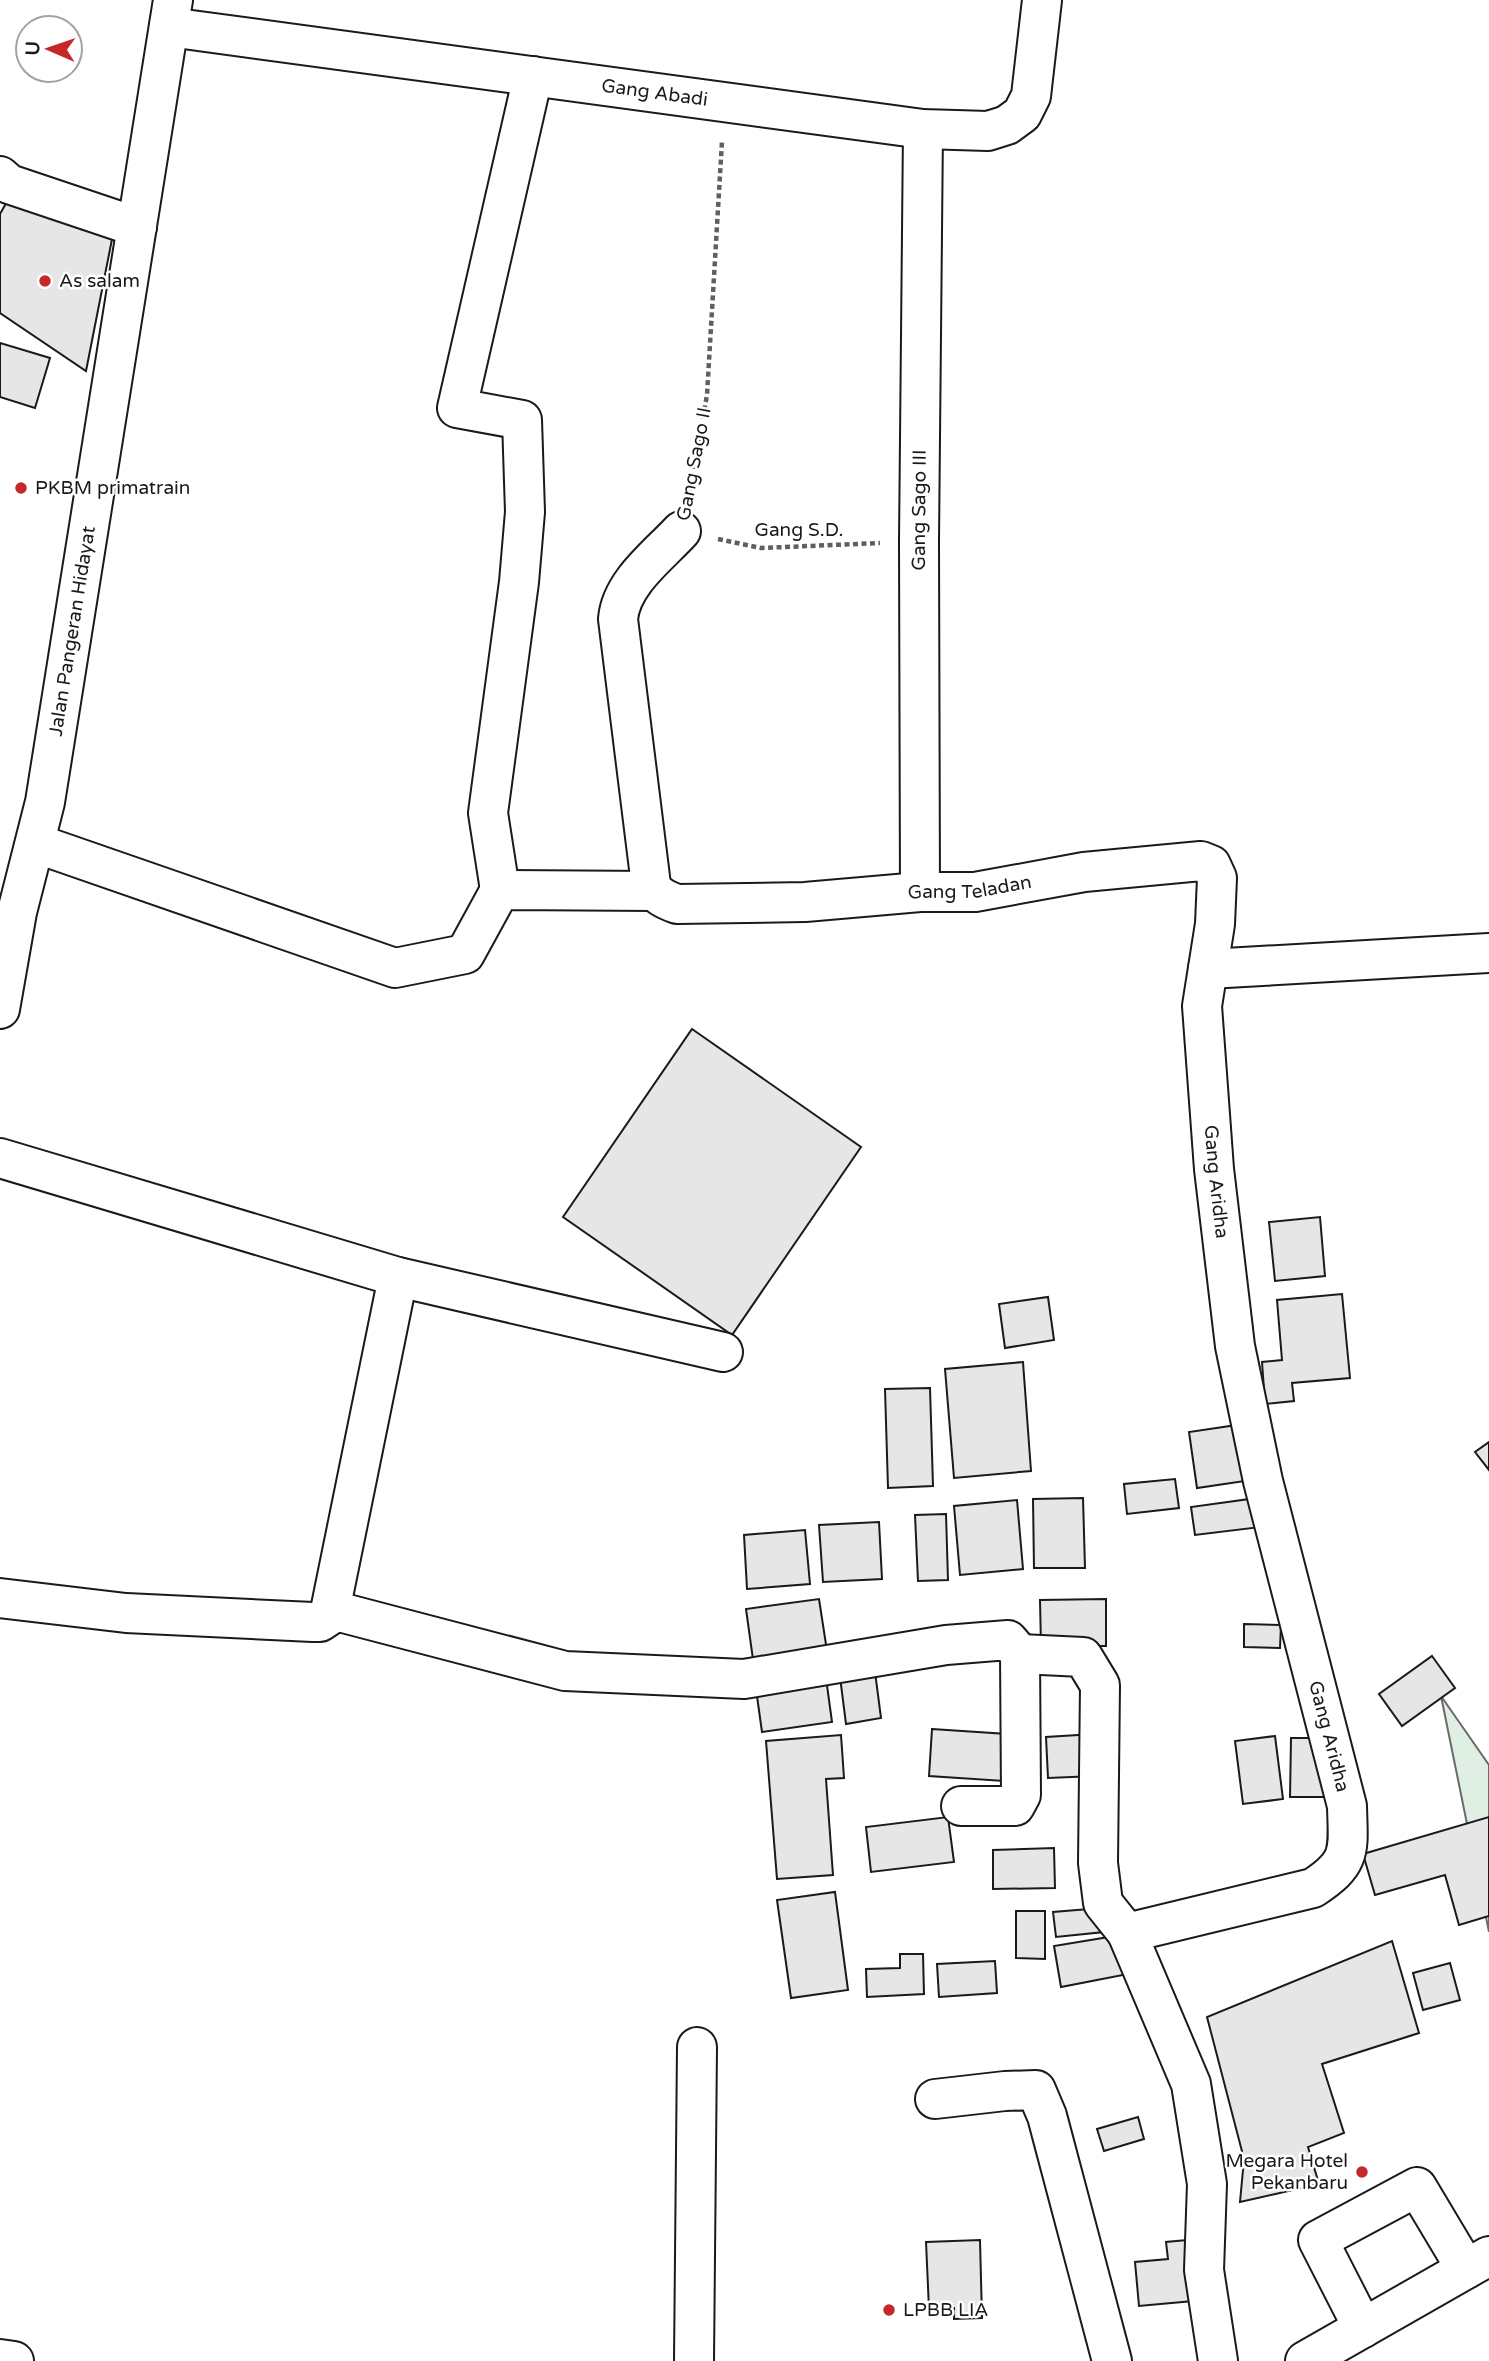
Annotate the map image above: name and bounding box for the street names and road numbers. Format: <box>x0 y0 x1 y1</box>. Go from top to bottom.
street label: Gang Abadi <box>600 75 709 111</box>
street label: Gang Sago II <box>672 405 716 523</box>
street label: Gang Sago III <box>908 450 931 570</box>
street label: Gang S.D. <box>755 519 843 541</box>
street label: Jalan Pangeran Hidayat <box>45 524 100 738</box>
street label: Gang Teladan <box>907 871 1033 904</box>
street label: Gang Aridha <box>1200 1124 1233 1240</box>
street label: Gang Aridha <box>1304 1679 1354 1794</box>

